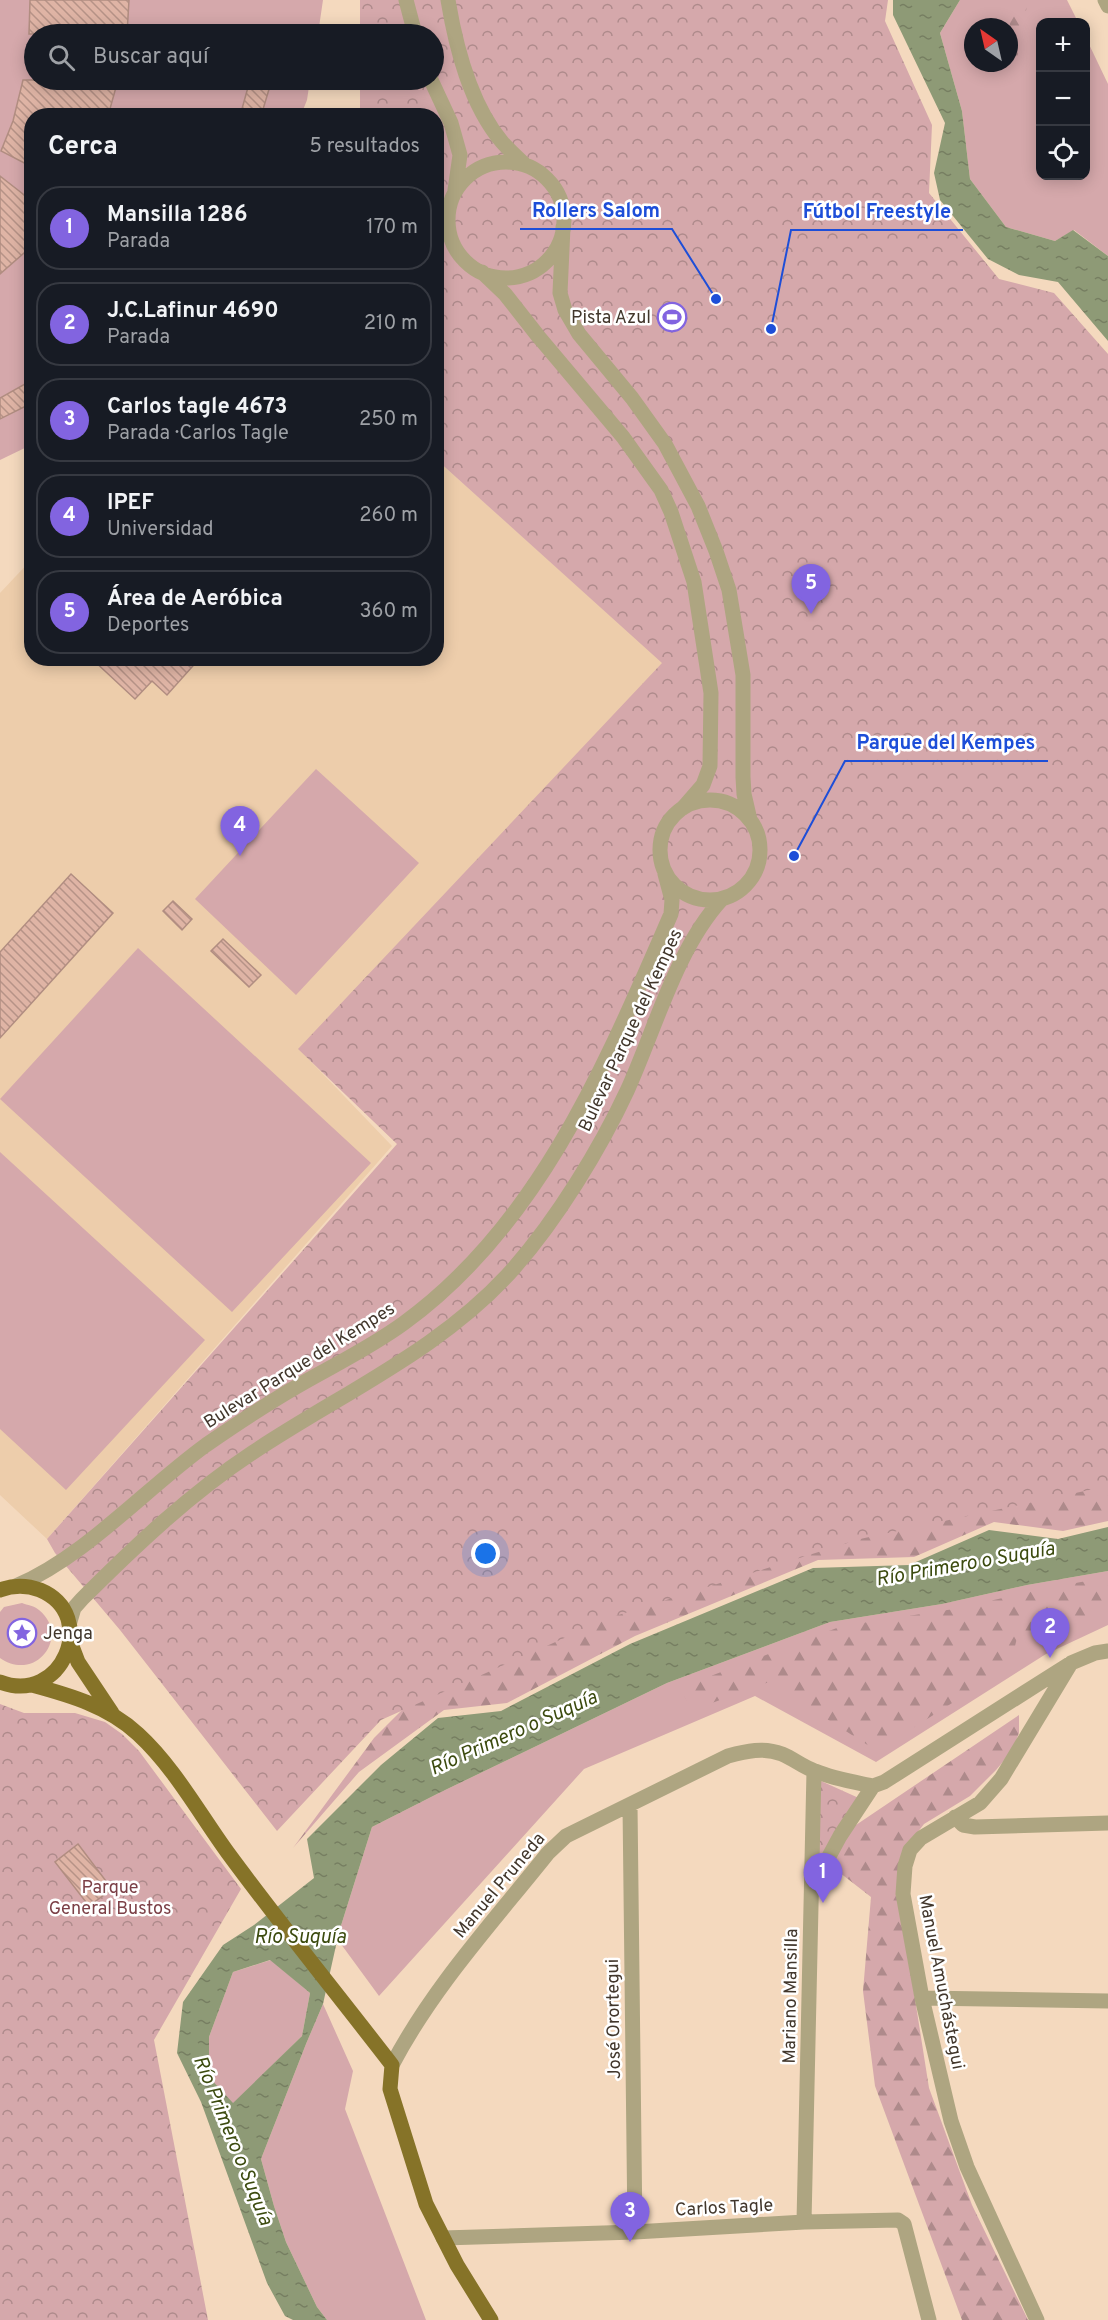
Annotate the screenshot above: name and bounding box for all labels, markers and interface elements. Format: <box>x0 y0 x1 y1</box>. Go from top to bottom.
north arrow <box>964 18 1018 72</box>
map controls <box>1036 18 1090 180</box>
button: + <box>1036 18 1090 72</box>
search box <box>24 24 444 90</box>
icon: search <box>45 41 78 74</box>
text: Buscar aquí <box>93 44 209 71</box>
button: − <box>1036 72 1090 126</box>
button: locate <box>1036 126 1090 180</box>
text: Cerca <box>48 131 118 164</box>
text: 5 resultados <box>310 134 420 160</box>
callout: Rollers Salom <box>520 191 672 229</box>
callout: Fútbol Freestyle <box>791 192 963 230</box>
text: Rollers Salom <box>532 199 660 225</box>
text: Fútbol Freestyle <box>803 200 951 226</box>
text: Mansilla 1286 <box>107 202 247 229</box>
text: 1 <box>66 215 74 241</box>
text: 170 m <box>366 215 418 241</box>
text: Parada <box>107 229 170 255</box>
text: J.C.Lafinur 4690 <box>107 298 279 325</box>
sports icon: Pista Azul <box>656 301 688 333</box>
place label: Pista Azul <box>571 307 651 330</box>
text: 2 <box>63 311 76 337</box>
text: 210 m <box>364 311 418 337</box>
text: Parada <box>107 325 170 351</box>
text: Carlos tagle 4673 <box>107 394 288 421</box>
text: 3 <box>64 407 76 433</box>
text: 250 m <box>359 407 418 433</box>
text: Parada · Carlos Tagle <box>107 421 289 447</box>
text: IPEF <box>107 490 154 517</box>
text: 4 <box>63 503 76 529</box>
text: 260 m <box>359 503 418 529</box>
text: Universidad <box>107 517 214 543</box>
pin: 5 <box>792 564 830 614</box>
text: Área de Aeróbica <box>107 586 283 613</box>
text: 5 <box>63 599 76 625</box>
text: 360 m <box>360 599 418 625</box>
text: Deportes <box>107 613 189 639</box>
callout: Parque del Kempes <box>845 723 1048 761</box>
text: Parque del Kempes <box>857 731 1035 757</box>
pin: 4 <box>220 806 260 856</box>
street label: Bulevar Parque del Kempes <box>574 926 688 1136</box>
street label: Bulevar Parque del Kempes <box>200 1298 400 1435</box>
water label: Río Primero o Suquía <box>874 1536 1057 1593</box>
your location <box>471 1539 500 1568</box>
pin: 2 <box>1030 1608 1070 1658</box>
place icon: Jenga <box>6 1617 38 1649</box>
place label: Jenga <box>43 1623 93 1646</box>
water label: Río Primero o Suquía <box>426 1685 602 1783</box>
street label: Manuel Pruneda <box>449 1828 551 1943</box>
pin: 1 <box>804 1854 842 1903</box>
park label: Parque General Bustos <box>49 1877 171 1921</box>
street label: Manuel Amuchástegui <box>912 1893 969 2072</box>
water label: Río Suquía <box>254 1925 347 1951</box>
street label: Mariano Mansilla <box>779 1928 804 2064</box>
street label: José Orortegui <box>602 1959 627 2079</box>
water label: Río Primero o Suquía <box>186 2052 278 2230</box>
pin: 3 <box>610 2192 650 2242</box>
street label: Carlos Tagle <box>674 2194 774 2223</box>

